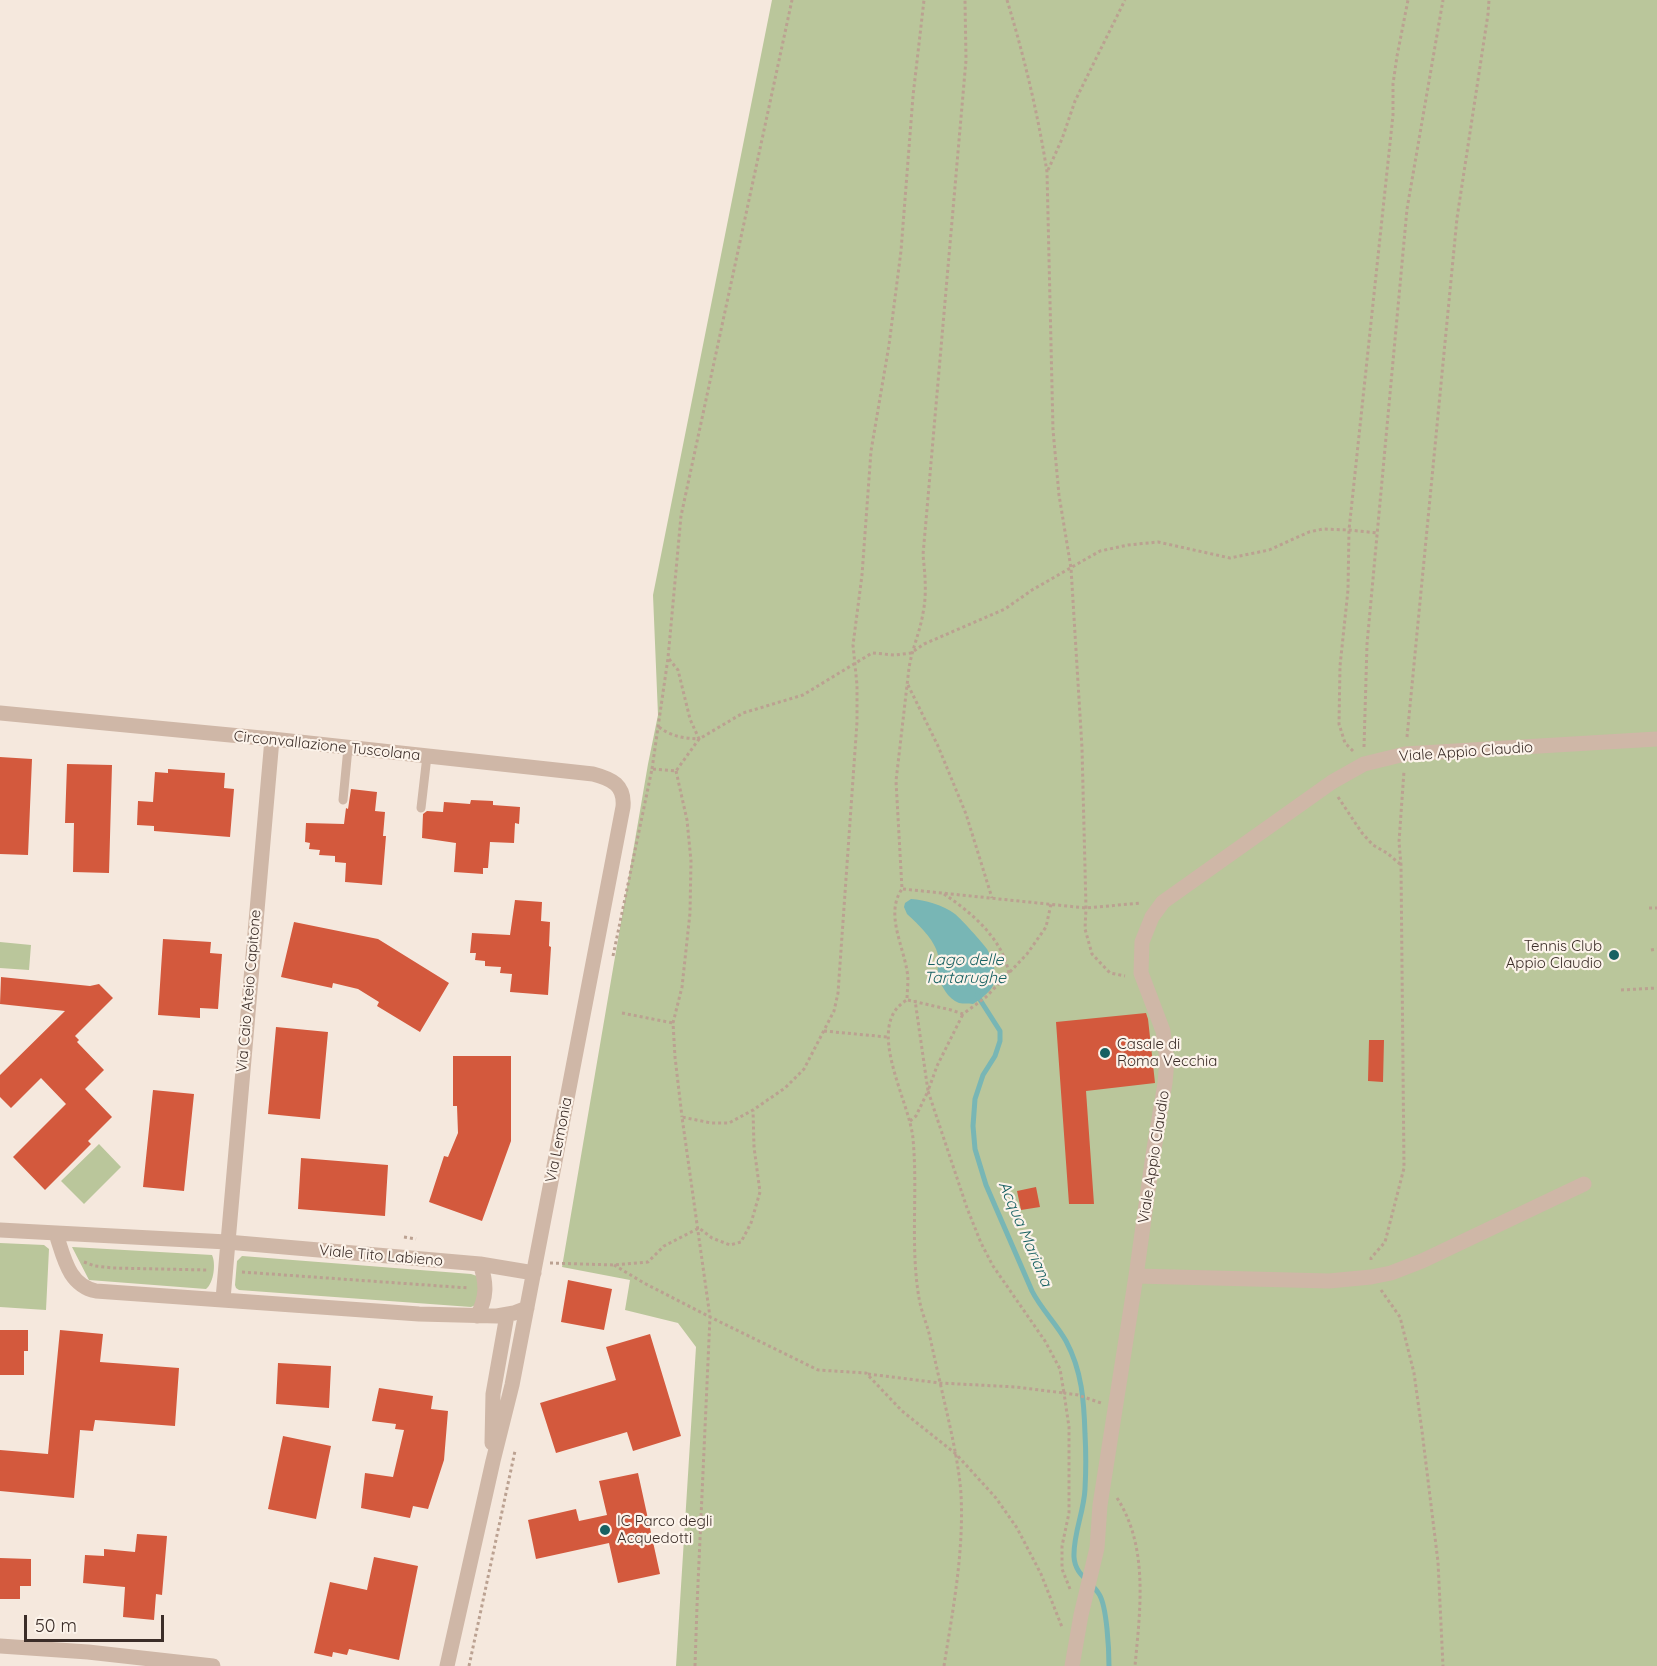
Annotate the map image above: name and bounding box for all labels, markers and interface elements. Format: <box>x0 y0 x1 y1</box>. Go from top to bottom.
street label: Circonvallazione Tuscolana <box>233 727 421 765</box>
street label: Viale Appio Claudio <box>1398 738 1534 766</box>
street label: Via Caio Ateio Capitone <box>233 909 265 1073</box>
place label: Tennis Club Appio Claudio <box>1506 937 1602 972</box>
marker: Tennis Club Appio Claudio <box>1607 948 1621 962</box>
water label: Lago delle Tartarughe <box>924 950 1006 988</box>
place label: Casale di Roma Vecchia <box>1117 1035 1217 1070</box>
marker: Casale di Roma Vecchia <box>1098 1046 1112 1060</box>
street label: Viale Appio Claudio <box>1135 1089 1173 1225</box>
street label: Via Lemonia <box>542 1096 576 1184</box>
water label: Acqua Mariana <box>994 1178 1056 1290</box>
street label: Viale Tito Labieno <box>318 1242 444 1270</box>
place label: IC Parco degli Acquedotti <box>617 1512 712 1547</box>
marker: IC Parco degli Acquedotti <box>598 1523 612 1537</box>
scale bar <box>27 1603 166 1641</box>
text: 50 m <box>35 1614 77 1637</box>

